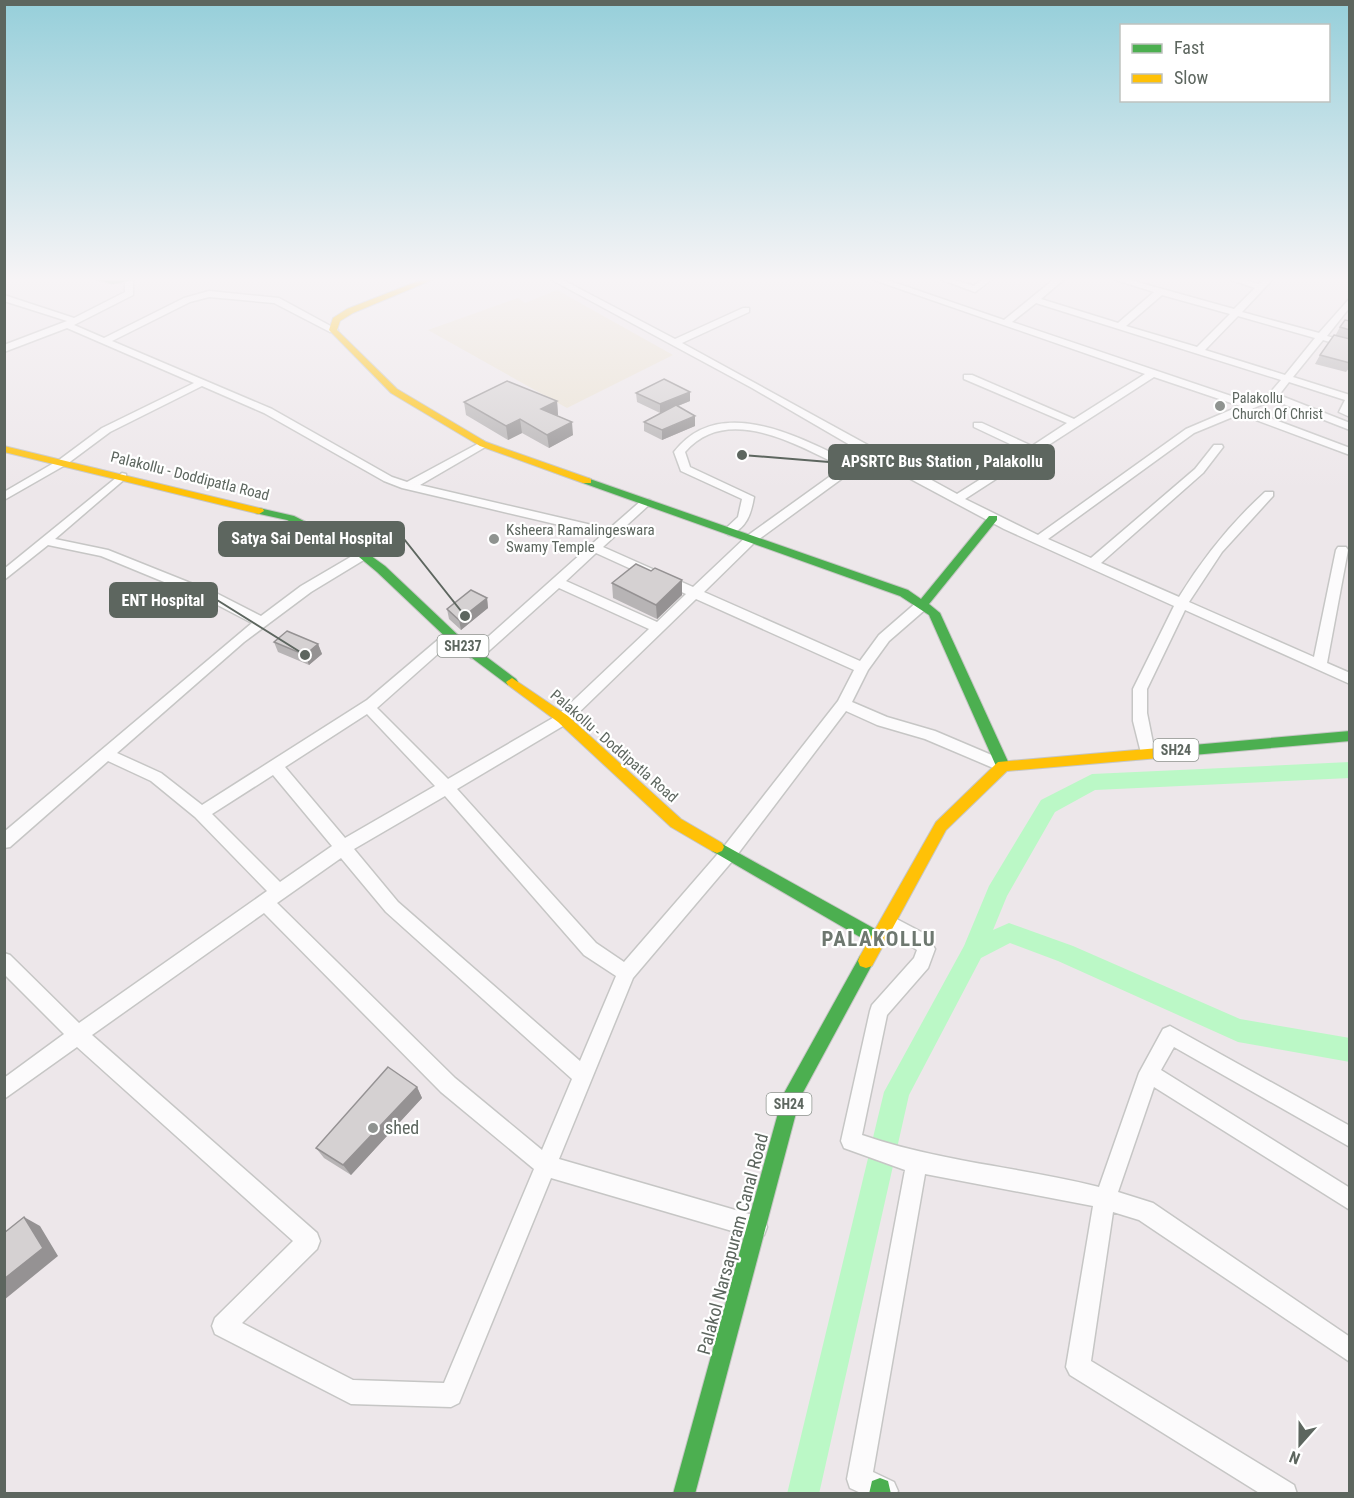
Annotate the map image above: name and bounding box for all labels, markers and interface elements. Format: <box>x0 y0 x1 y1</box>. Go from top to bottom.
legend <box>1120 24 1330 102</box>
text: Fast <box>1174 37 1205 58</box>
text: Slow <box>1174 67 1209 88</box>
place label: Palakollu Church Of Christ <box>1232 390 1323 422</box>
marker: Palakollu Church Of Christ <box>1213 399 1227 413</box>
callout: APSRTC Bus Station , Palakollu <box>829 445 1054 479</box>
street label: Palakollu - Doddipatla Road <box>109 448 271 504</box>
text: APSRTC Bus Station , Palakollu <box>841 452 1043 471</box>
place label: Ksheera Ramalingeswara Swamy Temple <box>506 521 655 556</box>
callout: Satya Sai Dental Hospital <box>219 522 404 556</box>
text: Satya Sai Dental Hospital <box>231 529 393 548</box>
marker: Ksheera Ramalingeswara Swamy Temple <box>487 532 501 546</box>
callout: ENT Hospital <box>110 583 217 617</box>
text: ENT Hospital <box>122 591 204 610</box>
road number: SH237 <box>438 635 488 657</box>
street label: Palakollu - Doddipatla Road <box>547 686 681 806</box>
road number: SH24 <box>1154 739 1198 761</box>
district label: PALAKOLLU <box>822 927 936 951</box>
road number: SH24 <box>766 1093 812 1115</box>
place label: shed <box>385 1117 419 1138</box>
marker: shed <box>366 1121 380 1135</box>
street label: Palakol Narsapuram Canal Road <box>693 1131 772 1357</box>
north arrow <box>1270 1414 1330 1474</box>
text: N <box>1287 1447 1303 1468</box>

